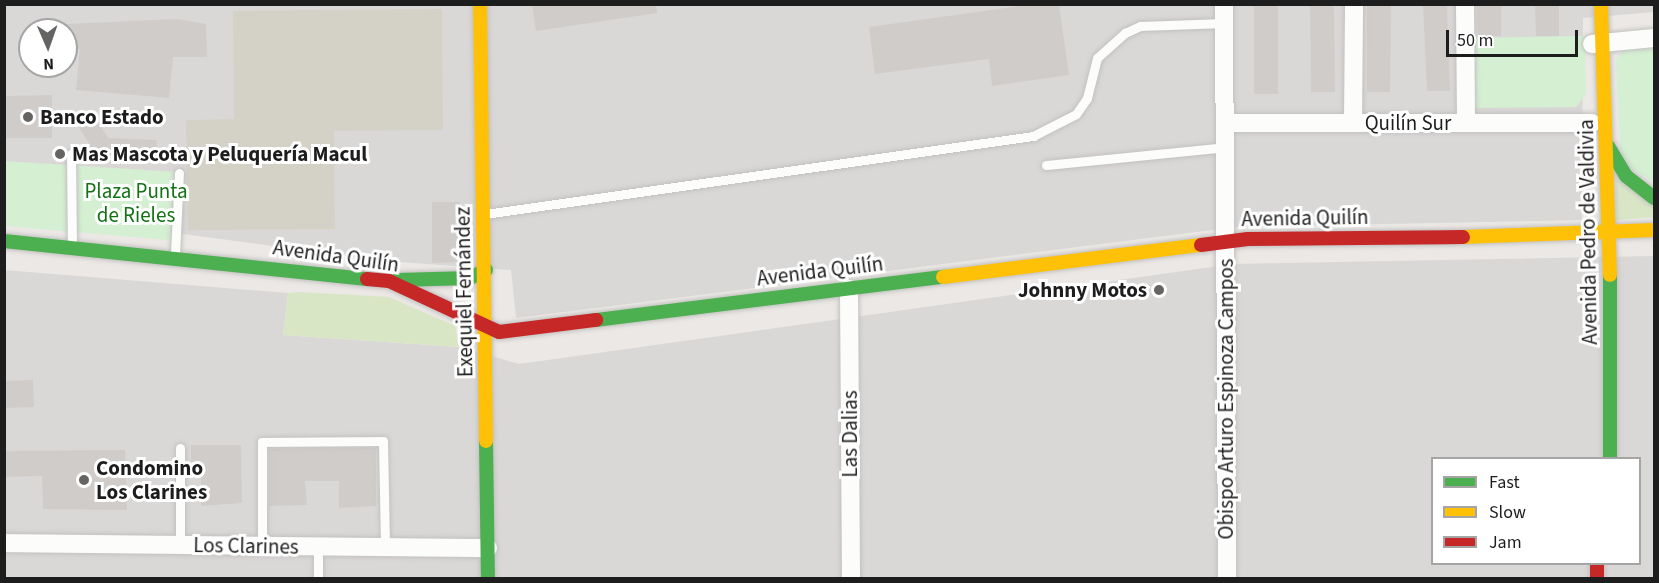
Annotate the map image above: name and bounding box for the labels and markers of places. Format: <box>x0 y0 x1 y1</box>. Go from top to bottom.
place label: Banco Estado <box>40 104 164 130</box>
marker: Banco Estado <box>21 110 35 124</box>
place label: Mas Mascota y Peluquería Macul <box>72 141 367 167</box>
marker: Mas Mascota y Peluquería Macul <box>53 147 67 161</box>
place label: Johnny Motos <box>1018 277 1147 303</box>
marker: Johnny Motos <box>1152 283 1166 297</box>
place label: Condomino Los Clarines <box>96 455 207 505</box>
marker: Condomino Los Clarines <box>77 473 91 487</box>

